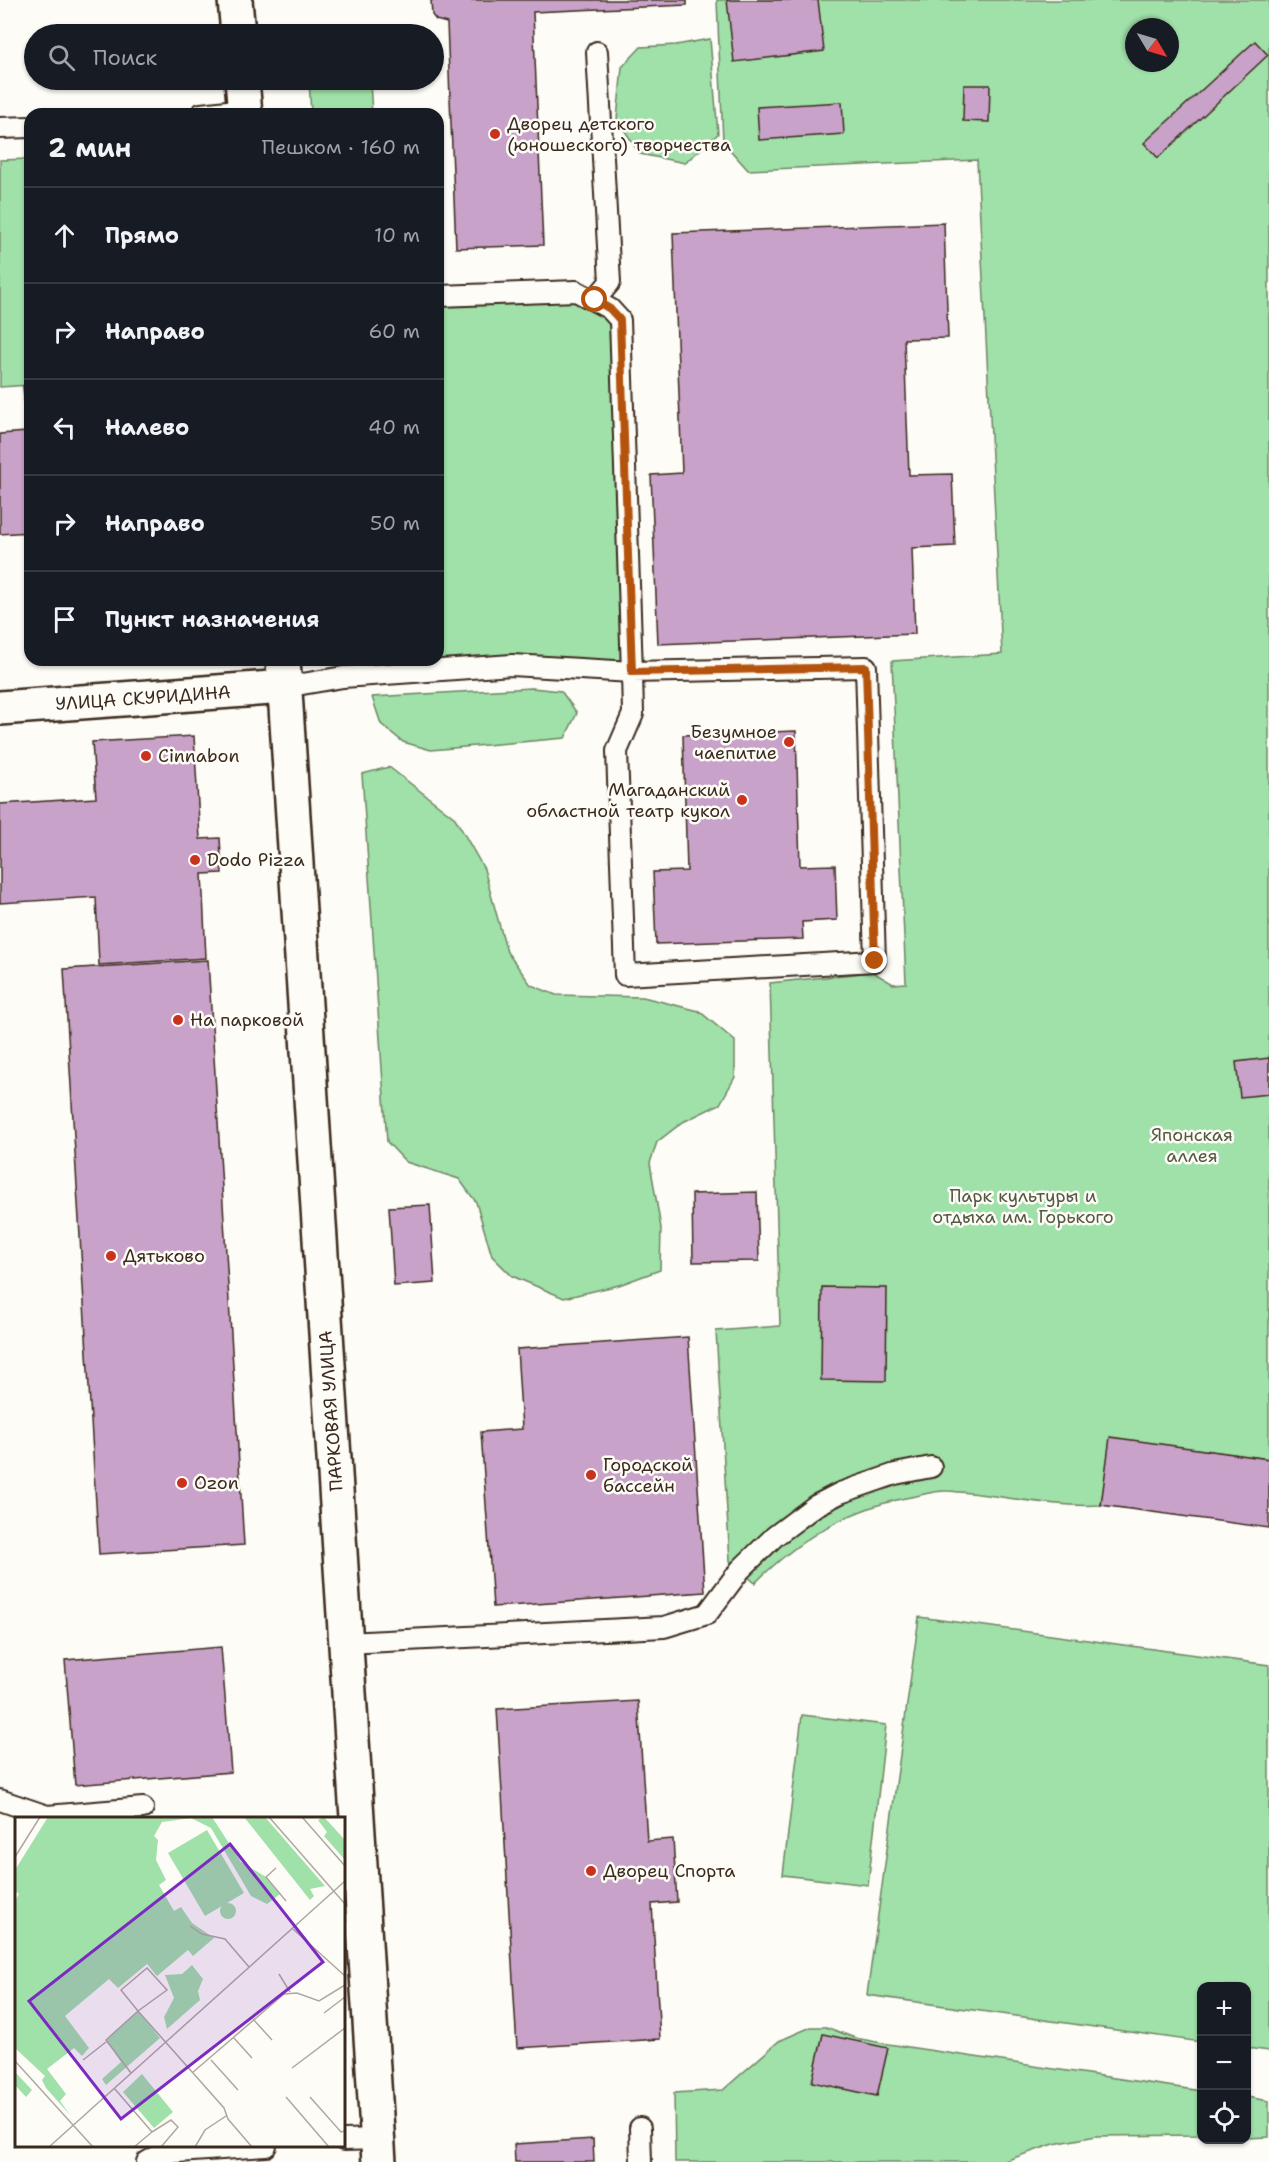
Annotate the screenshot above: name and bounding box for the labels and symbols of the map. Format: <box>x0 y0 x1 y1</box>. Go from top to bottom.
north arrow <box>1125 18 1179 72</box>
place label: Дворец детского (юношеского) творчества <box>507 112 731 157</box>
marker: Дворец детского (юношеского) творчества <box>488 127 502 141</box>
route start <box>581 286 607 312</box>
street label: УЛИЦА СКУРИДИНА <box>54 680 232 716</box>
place label: Безумное чаепитие <box>690 720 777 765</box>
marker: Безумное чаепитие <box>782 735 796 749</box>
place label: Cinnabon <box>158 744 239 768</box>
marker: Cinnabon <box>139 749 153 763</box>
place label: Магаданский областной театр кукол <box>526 778 730 823</box>
marker: Магаданский областной театр кукол <box>735 793 749 807</box>
place label: Dodo Pizza <box>207 848 305 872</box>
marker: Dodo Pizza <box>188 853 202 867</box>
route end <box>861 947 887 973</box>
place label: На парковой <box>190 1008 304 1032</box>
marker: На парковой <box>171 1013 185 1027</box>
park label: Японская аллея <box>1151 1123 1233 1168</box>
park label: Парк культуры и отдыха им. Горького <box>932 1184 1114 1229</box>
place label: Дятьково <box>123 1244 205 1268</box>
marker: Дятьково <box>104 1249 118 1263</box>
street label: ПАРКОВАЯ УЛИЦА <box>313 1330 349 1492</box>
place label: Городской бассейн <box>603 1453 693 1498</box>
marker: Городской бассейн <box>584 1468 598 1482</box>
place label: Ozon <box>194 1471 239 1495</box>
marker: Ozon <box>175 1476 189 1490</box>
inset map <box>15 1817 345 2147</box>
place label: Дворец Спорта <box>603 1859 736 1883</box>
marker: Дворец Спорта <box>584 1864 598 1878</box>

